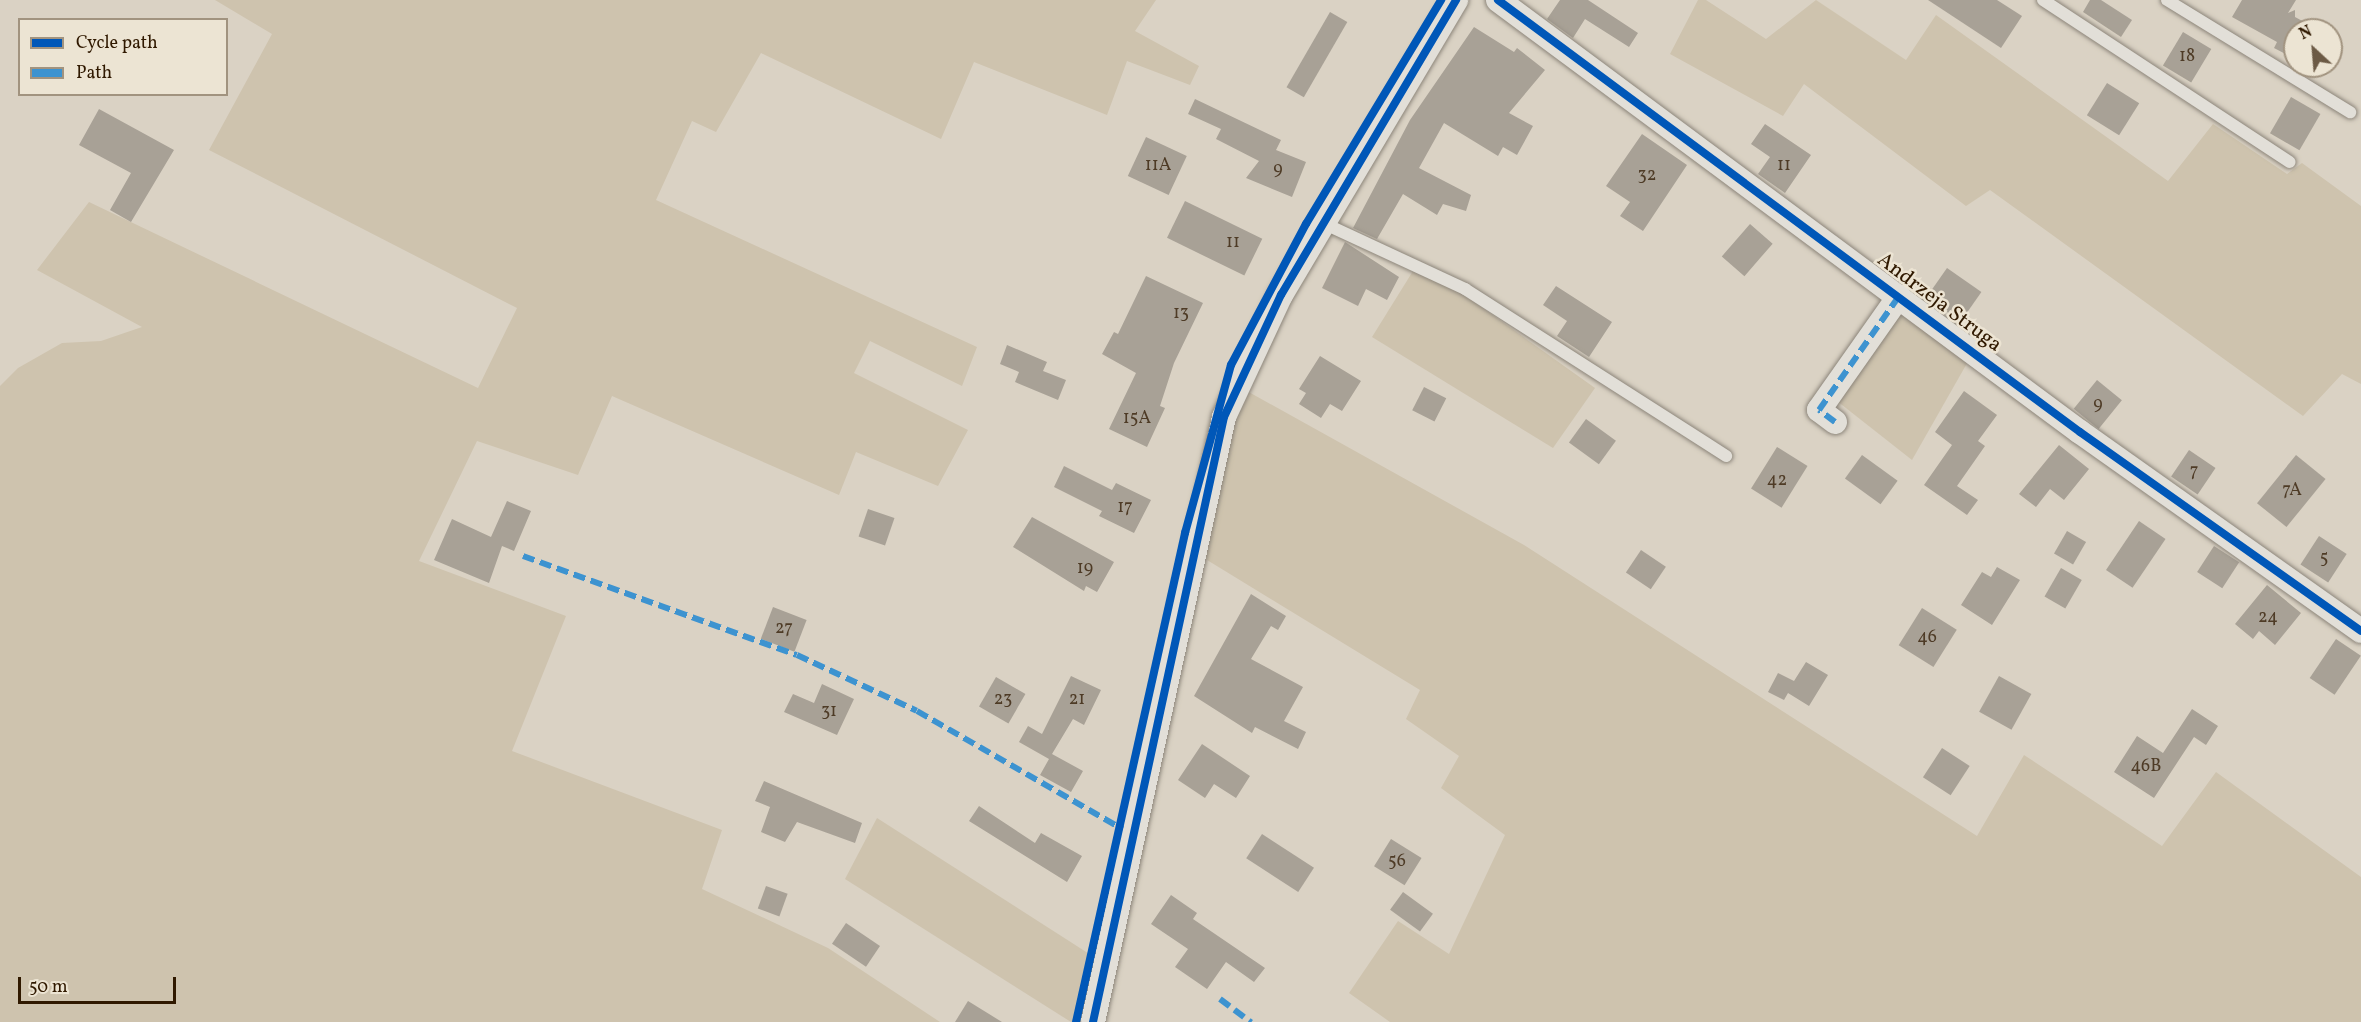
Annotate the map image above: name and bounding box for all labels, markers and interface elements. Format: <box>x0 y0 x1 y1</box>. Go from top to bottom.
legend <box>18 18 228 96</box>
north arrow <box>2283 18 2343 78</box>
text: N <box>2296 21 2316 46</box>
text: Cycle path <box>76 31 158 56</box>
house number: 18 <box>2179 46 2195 68</box>
text: Path <box>76 61 112 86</box>
house number: 11A <box>1145 155 1171 177</box>
house number: 11 <box>1777 155 1791 177</box>
house number: 9 <box>1273 159 1283 181</box>
house number: 32 <box>1638 165 1656 187</box>
house number: 11 <box>1226 232 1240 254</box>
street label: Andrzeja Struga <box>1872 248 2006 358</box>
house number: 13 <box>1173 303 1189 325</box>
house number: 9 <box>2093 394 2103 416</box>
house number: 15A <box>1123 408 1151 430</box>
house number: 7 <box>2190 461 2198 483</box>
house number: 42 <box>1767 470 1787 492</box>
house number: 7A <box>2282 480 2302 502</box>
house number: 17 <box>1117 497 1133 519</box>
house number: 5 <box>2320 548 2328 570</box>
house number: 19 <box>1077 558 1093 580</box>
house number: 24 <box>2258 607 2278 629</box>
house number: 27 <box>775 618 793 640</box>
house number: 46 <box>1917 627 1937 649</box>
house number: 23 <box>994 689 1012 711</box>
house number: 21 <box>1069 689 1085 711</box>
house number: 31 <box>821 701 837 723</box>
house number: 46B <box>2131 756 2161 778</box>
house number: 56 <box>1388 851 1406 873</box>
scale bar <box>21 965 178 1003</box>
text: 50 m <box>29 975 68 1000</box>

